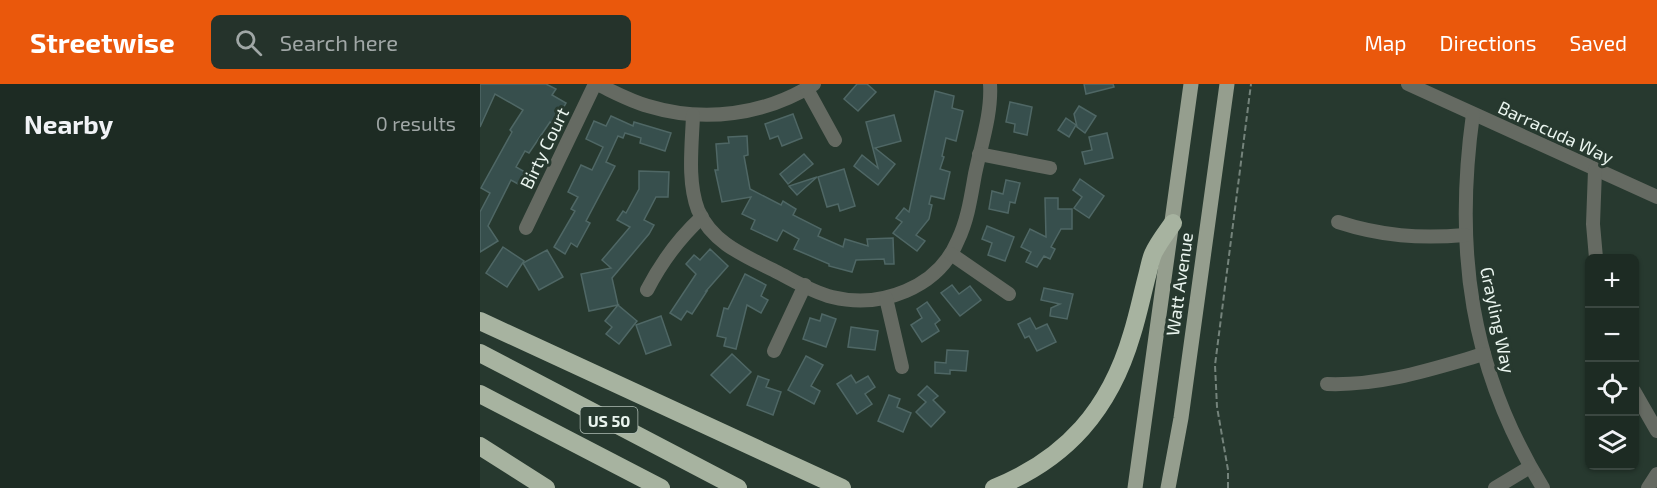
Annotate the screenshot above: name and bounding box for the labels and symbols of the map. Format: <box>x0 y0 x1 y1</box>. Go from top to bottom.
street label: Barracuda Way <box>1495 96 1618 169</box>
street label: Birty Court <box>515 104 573 192</box>
street label: Watt Avenue <box>1161 231 1197 337</box>
street label: Grayling Way <box>1476 265 1520 376</box>
road number: US 50 <box>580 407 638 433</box>

